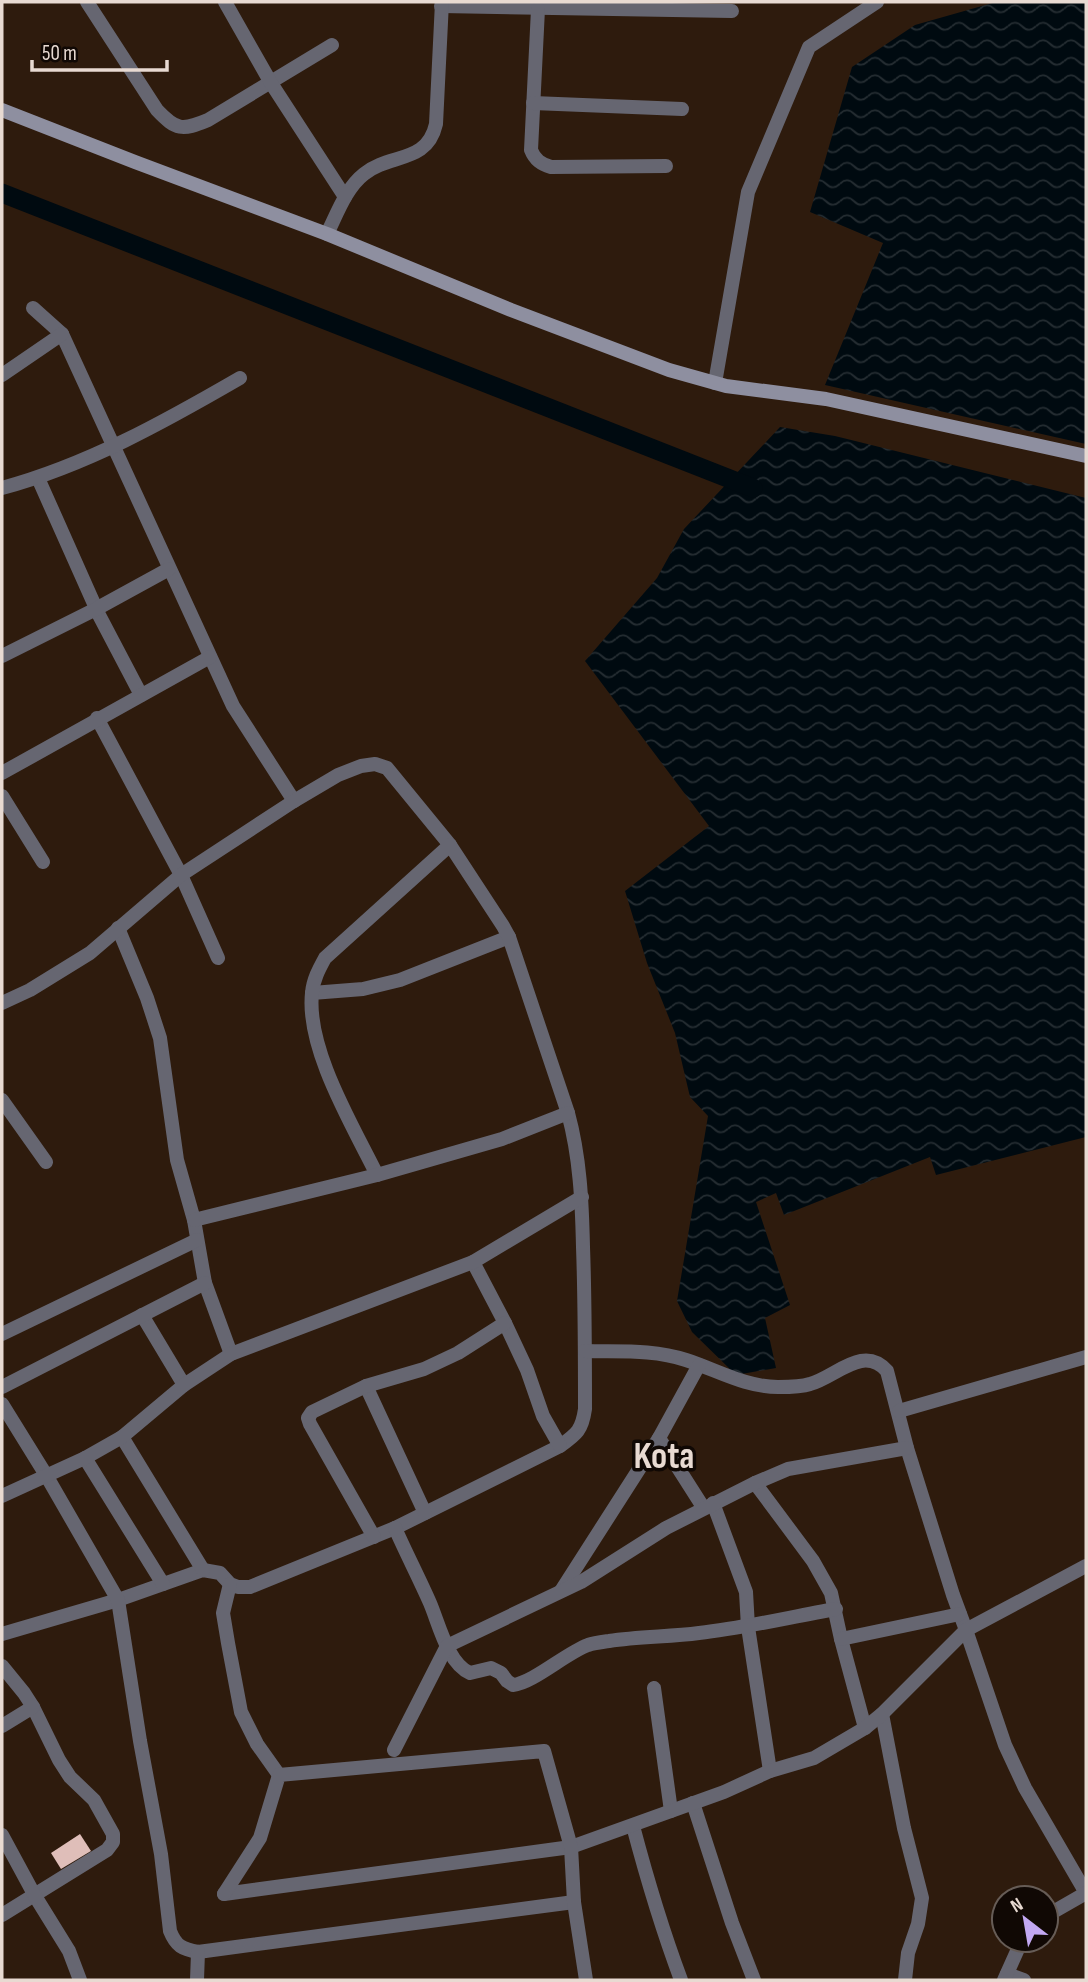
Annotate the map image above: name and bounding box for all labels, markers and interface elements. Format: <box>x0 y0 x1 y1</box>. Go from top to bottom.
scale bar <box>32 28 166 72</box>
text: 50 m <box>42 41 77 66</box>
district label: Kota <box>634 1435 694 1479</box>
north arrow <box>990 1884 1060 1954</box>
text: N <box>1007 1893 1027 1918</box>

